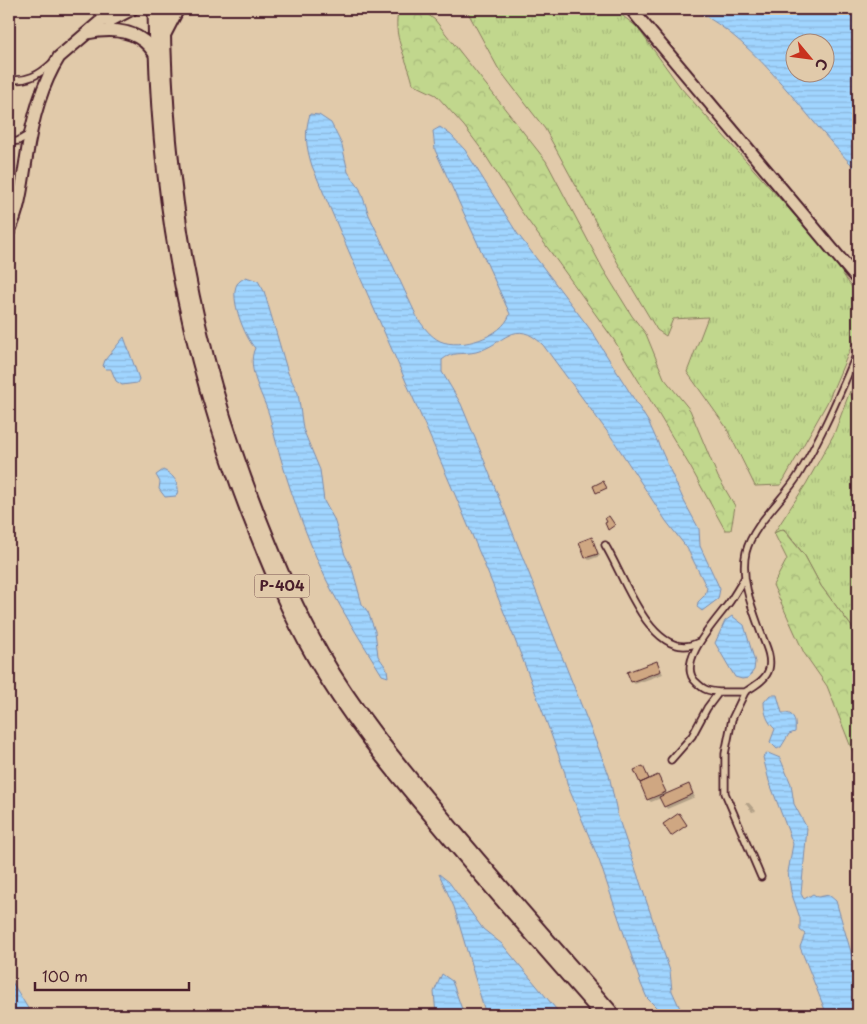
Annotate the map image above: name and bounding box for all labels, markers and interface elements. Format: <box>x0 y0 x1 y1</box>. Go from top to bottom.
north arrow <box>784 32 834 82</box>
text: С <box>810 55 834 74</box>
road number: Р-404 <box>254 574 310 598</box>
scale bar <box>35 959 189 991</box>
text: 100 m <box>42 964 88 987</box>

